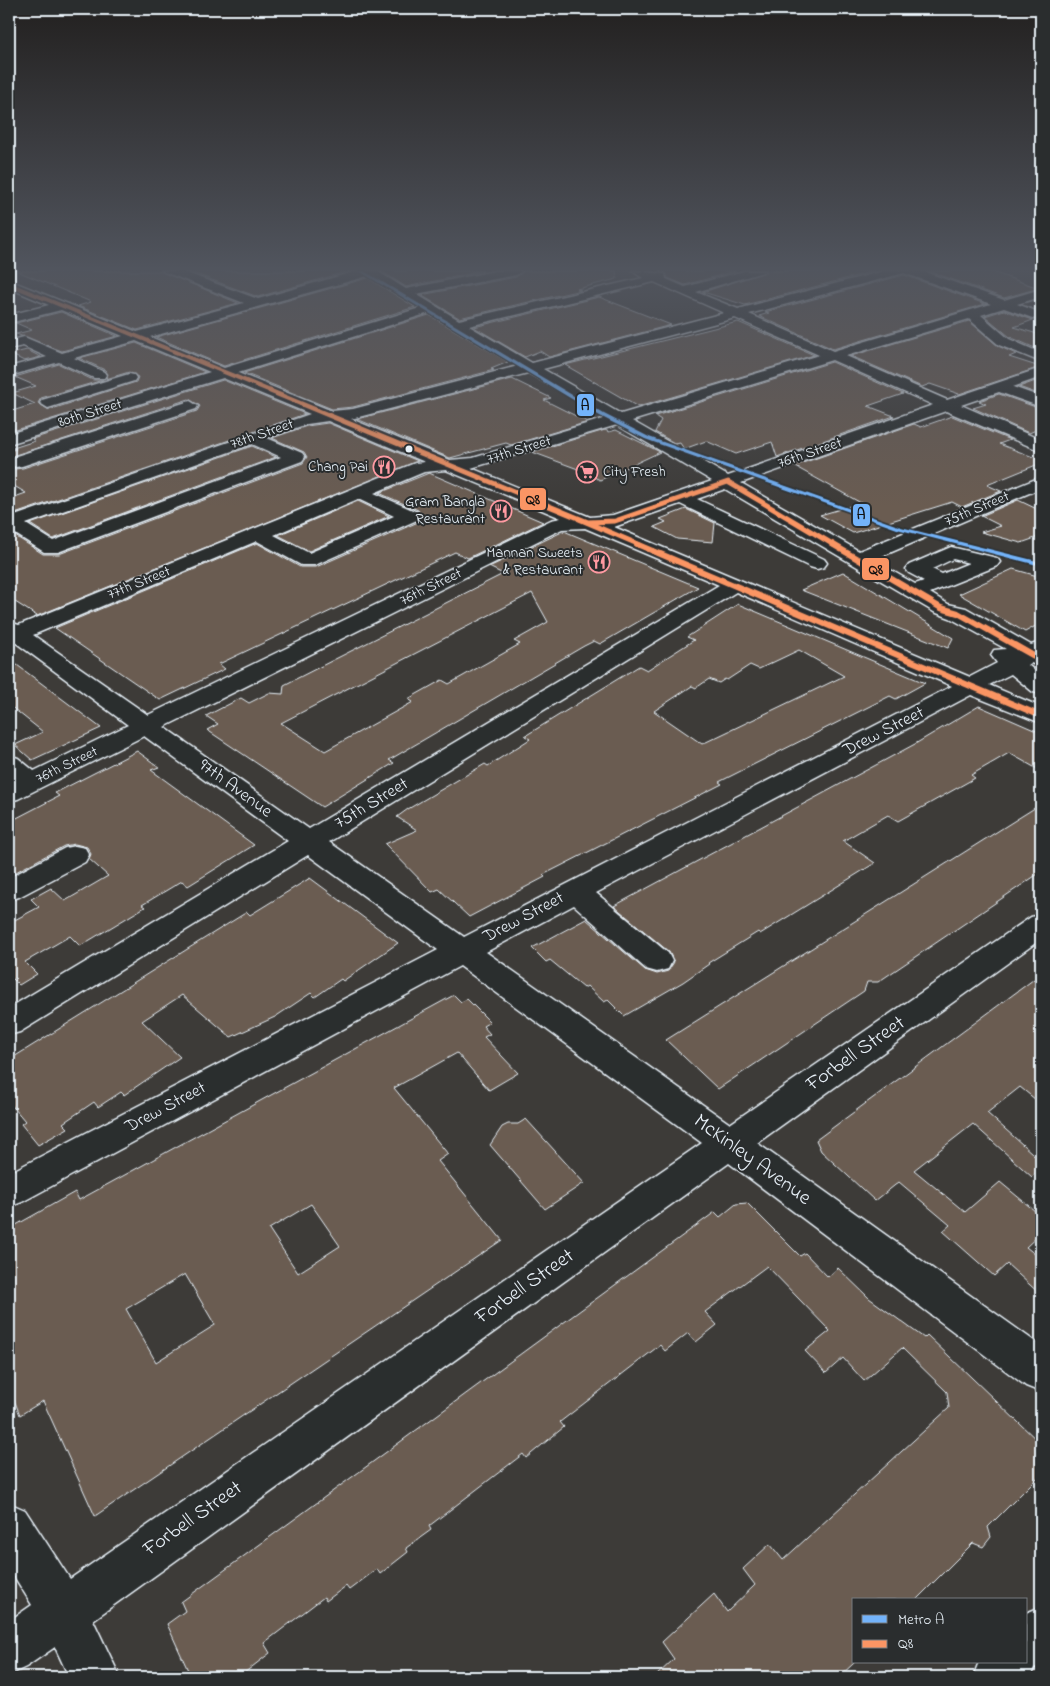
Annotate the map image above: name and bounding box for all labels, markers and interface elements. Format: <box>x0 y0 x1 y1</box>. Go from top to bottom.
street label: 80th Street <box>55 393 125 433</box>
line badge: A <box>576 393 595 417</box>
text: A <box>581 396 590 417</box>
street label: 78th Street <box>227 413 297 455</box>
street label: 77th Street <box>484 430 554 470</box>
street label: 76th Street <box>775 432 845 474</box>
unlabelled marker <box>404 444 414 454</box>
restaurant icon: Chang Pai <box>372 455 396 479</box>
place label: Chang Pai <box>308 456 368 479</box>
supermarket icon: City Fresh <box>575 460 599 484</box>
place label: City Fresh <box>603 461 666 484</box>
street label: 75th Street <box>941 485 1013 533</box>
line badge: Q8 <box>519 487 547 511</box>
text: Q8 <box>526 490 541 511</box>
place label: Gram Bangla Restaurant <box>405 491 485 530</box>
restaurant icon: Gram Bangla Restaurant <box>489 499 513 523</box>
line badge: A <box>852 503 871 527</box>
text: A <box>857 505 866 526</box>
place label: Mannan Sweets & Restaurant <box>486 542 583 581</box>
restaurant icon: Mannan Sweets & Restaurant <box>587 550 611 574</box>
line badge: Q8 <box>861 557 890 581</box>
street label: 77th Street <box>104 560 174 606</box>
text: Q8 <box>869 560 884 581</box>
street label: 76th Street <box>396 563 466 611</box>
street label: Drew Street <box>838 700 929 764</box>
street label: 76th Street <box>32 741 102 789</box>
street label: 97th Avenue <box>193 753 278 825</box>
street label: 75th Street <box>330 772 414 836</box>
street label: Drew Street <box>478 886 569 951</box>
street label: Forbell Street <box>800 1009 912 1100</box>
street label: Drew Street <box>120 1076 211 1141</box>
street label: McKinley Avenue <box>686 1107 818 1215</box>
street label: Forbell Street <box>469 1242 581 1333</box>
street label: Forbell Street <box>137 1474 249 1565</box>
legend <box>852 1598 1028 1664</box>
text: Metro A <box>898 1609 944 1631</box>
text: Q8 <box>898 1633 914 1655</box>

